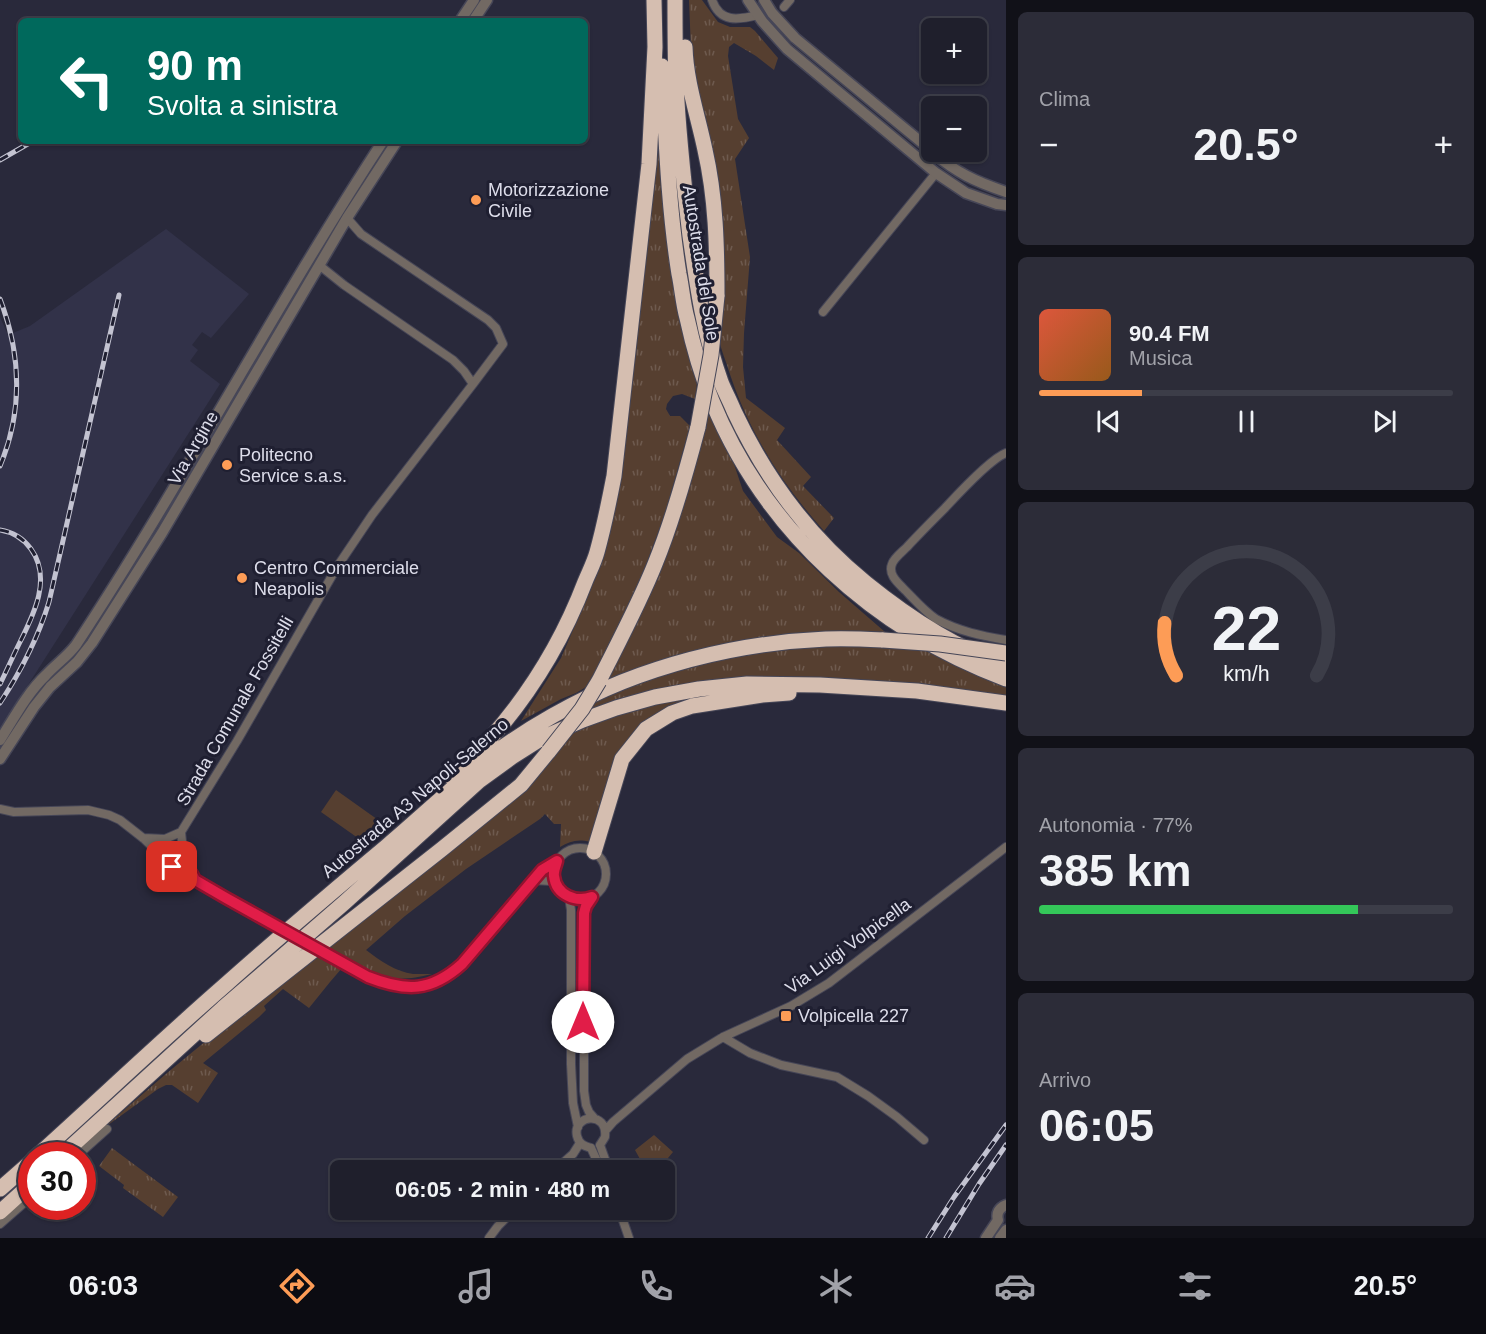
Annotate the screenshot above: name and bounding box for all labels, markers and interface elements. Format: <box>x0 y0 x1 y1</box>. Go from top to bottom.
map controls <box>921 18 987 162</box>
button: + <box>921 18 987 84</box>
icon: left <box>48 42 126 120</box>
text: 90 m <box>147 42 243 89</box>
text: Clima <box>1039 88 1090 110</box>
text: Svolta a sinistra <box>147 91 338 121</box>
button: − <box>921 96 987 162</box>
text: 20.5° <box>1193 119 1299 170</box>
text: − <box>1039 126 1058 163</box>
text: + <box>1434 126 1453 163</box>
place label: Motorizzazione Civile <box>488 180 609 221</box>
street label: Autostrada del Sole <box>679 184 723 342</box>
marker: Motorizzazione Civile <box>469 193 483 207</box>
text: 90.4 FM <box>1129 321 1210 346</box>
text: Musica <box>1129 347 1192 369</box>
icon: previous <box>1092 405 1125 438</box>
icon: pause <box>1230 405 1263 438</box>
icon: next <box>1368 405 1401 438</box>
street label: Via Argine <box>164 408 222 488</box>
place label: Politecno Service s.a.s. <box>239 445 347 486</box>
marker: Politecno Service s.a.s. <box>220 458 234 472</box>
place label: Centro Commerciale Neapolis <box>254 558 419 599</box>
marker: Centro Commerciale Neapolis <box>235 571 249 585</box>
text: 22 <box>1211 594 1281 663</box>
street label: Strada Comunale Fossitelli <box>173 613 297 809</box>
text: km/h <box>1223 662 1269 686</box>
street label: Autostrada A3 Napoli-Salerno <box>318 714 512 882</box>
text: Autonomia · 77% <box>1039 814 1192 836</box>
pin <box>146 841 197 892</box>
text: 385 km <box>1039 845 1192 896</box>
icon: arrive <box>155 850 188 883</box>
street label: Via Luigi Volpicella <box>782 893 915 998</box>
position arrow <box>551 990 615 1054</box>
place label: Volpicella 227 <box>798 1006 909 1026</box>
marker: Volpicella 227 <box>779 1009 793 1023</box>
text: Arrivo <box>1039 1069 1091 1091</box>
text: 06:05 <box>1039 1100 1154 1151</box>
speed limit sign: 30 <box>18 1142 96 1220</box>
text: 06:05 · 2 min · 480 m <box>395 1177 610 1202</box>
icon: directions <box>276 1265 318 1307</box>
icon: music <box>455 1265 497 1307</box>
icon: phone <box>635 1265 677 1307</box>
icon: climate <box>815 1265 857 1307</box>
icon: car <box>994 1265 1036 1307</box>
icon: filters <box>1174 1265 1216 1307</box>
text: 06:03 <box>69 1271 138 1301</box>
text: 20.5° <box>1354 1271 1417 1301</box>

